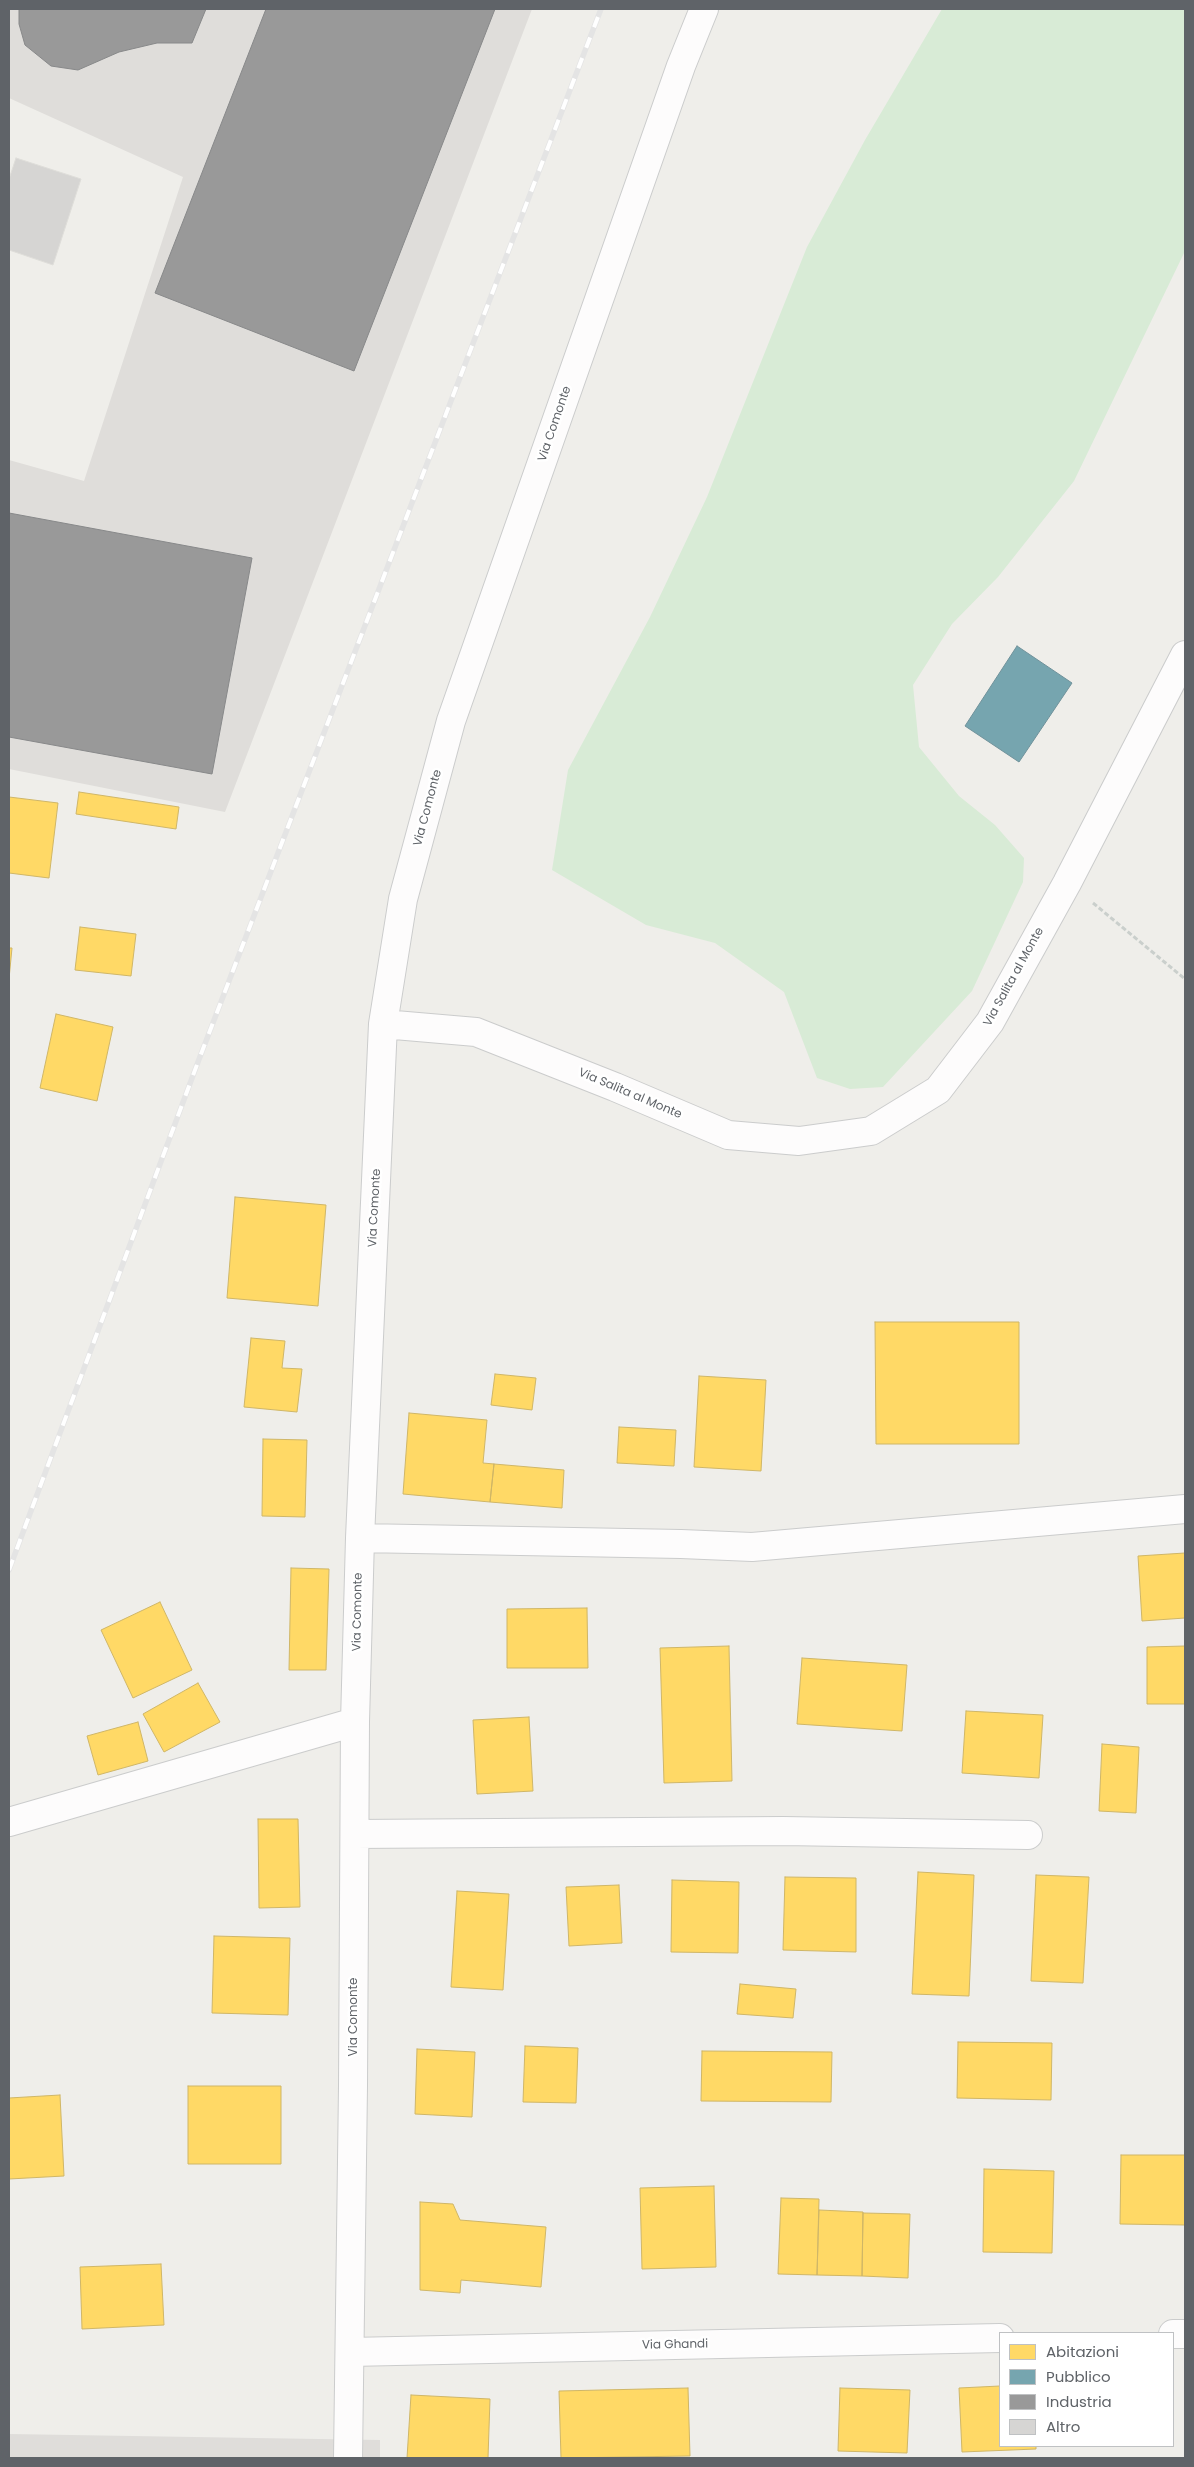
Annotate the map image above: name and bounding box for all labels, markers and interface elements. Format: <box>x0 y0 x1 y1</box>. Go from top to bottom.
street label: Via Comonte <box>535 384 575 464</box>
street label: Via Comonte <box>411 768 445 848</box>
street label: Via Salita al Monte <box>981 925 1047 1029</box>
street label: Via Salita al Monte <box>576 1066 684 1122</box>
street label: Via Comonte <box>366 1168 384 1248</box>
street label: Via Comonte <box>350 1572 366 1652</box>
street label: Via Comonte <box>347 1978 361 2056</box>
legend <box>999 2332 1174 2447</box>
street label: Via Ghandi <box>642 2337 708 2353</box>
text: Abitazioni <box>1046 2341 1119 2362</box>
text: Pubblico <box>1046 2366 1111 2387</box>
text: Industria <box>1046 2391 1112 2412</box>
text: Altro <box>1046 2416 1080 2437</box>

